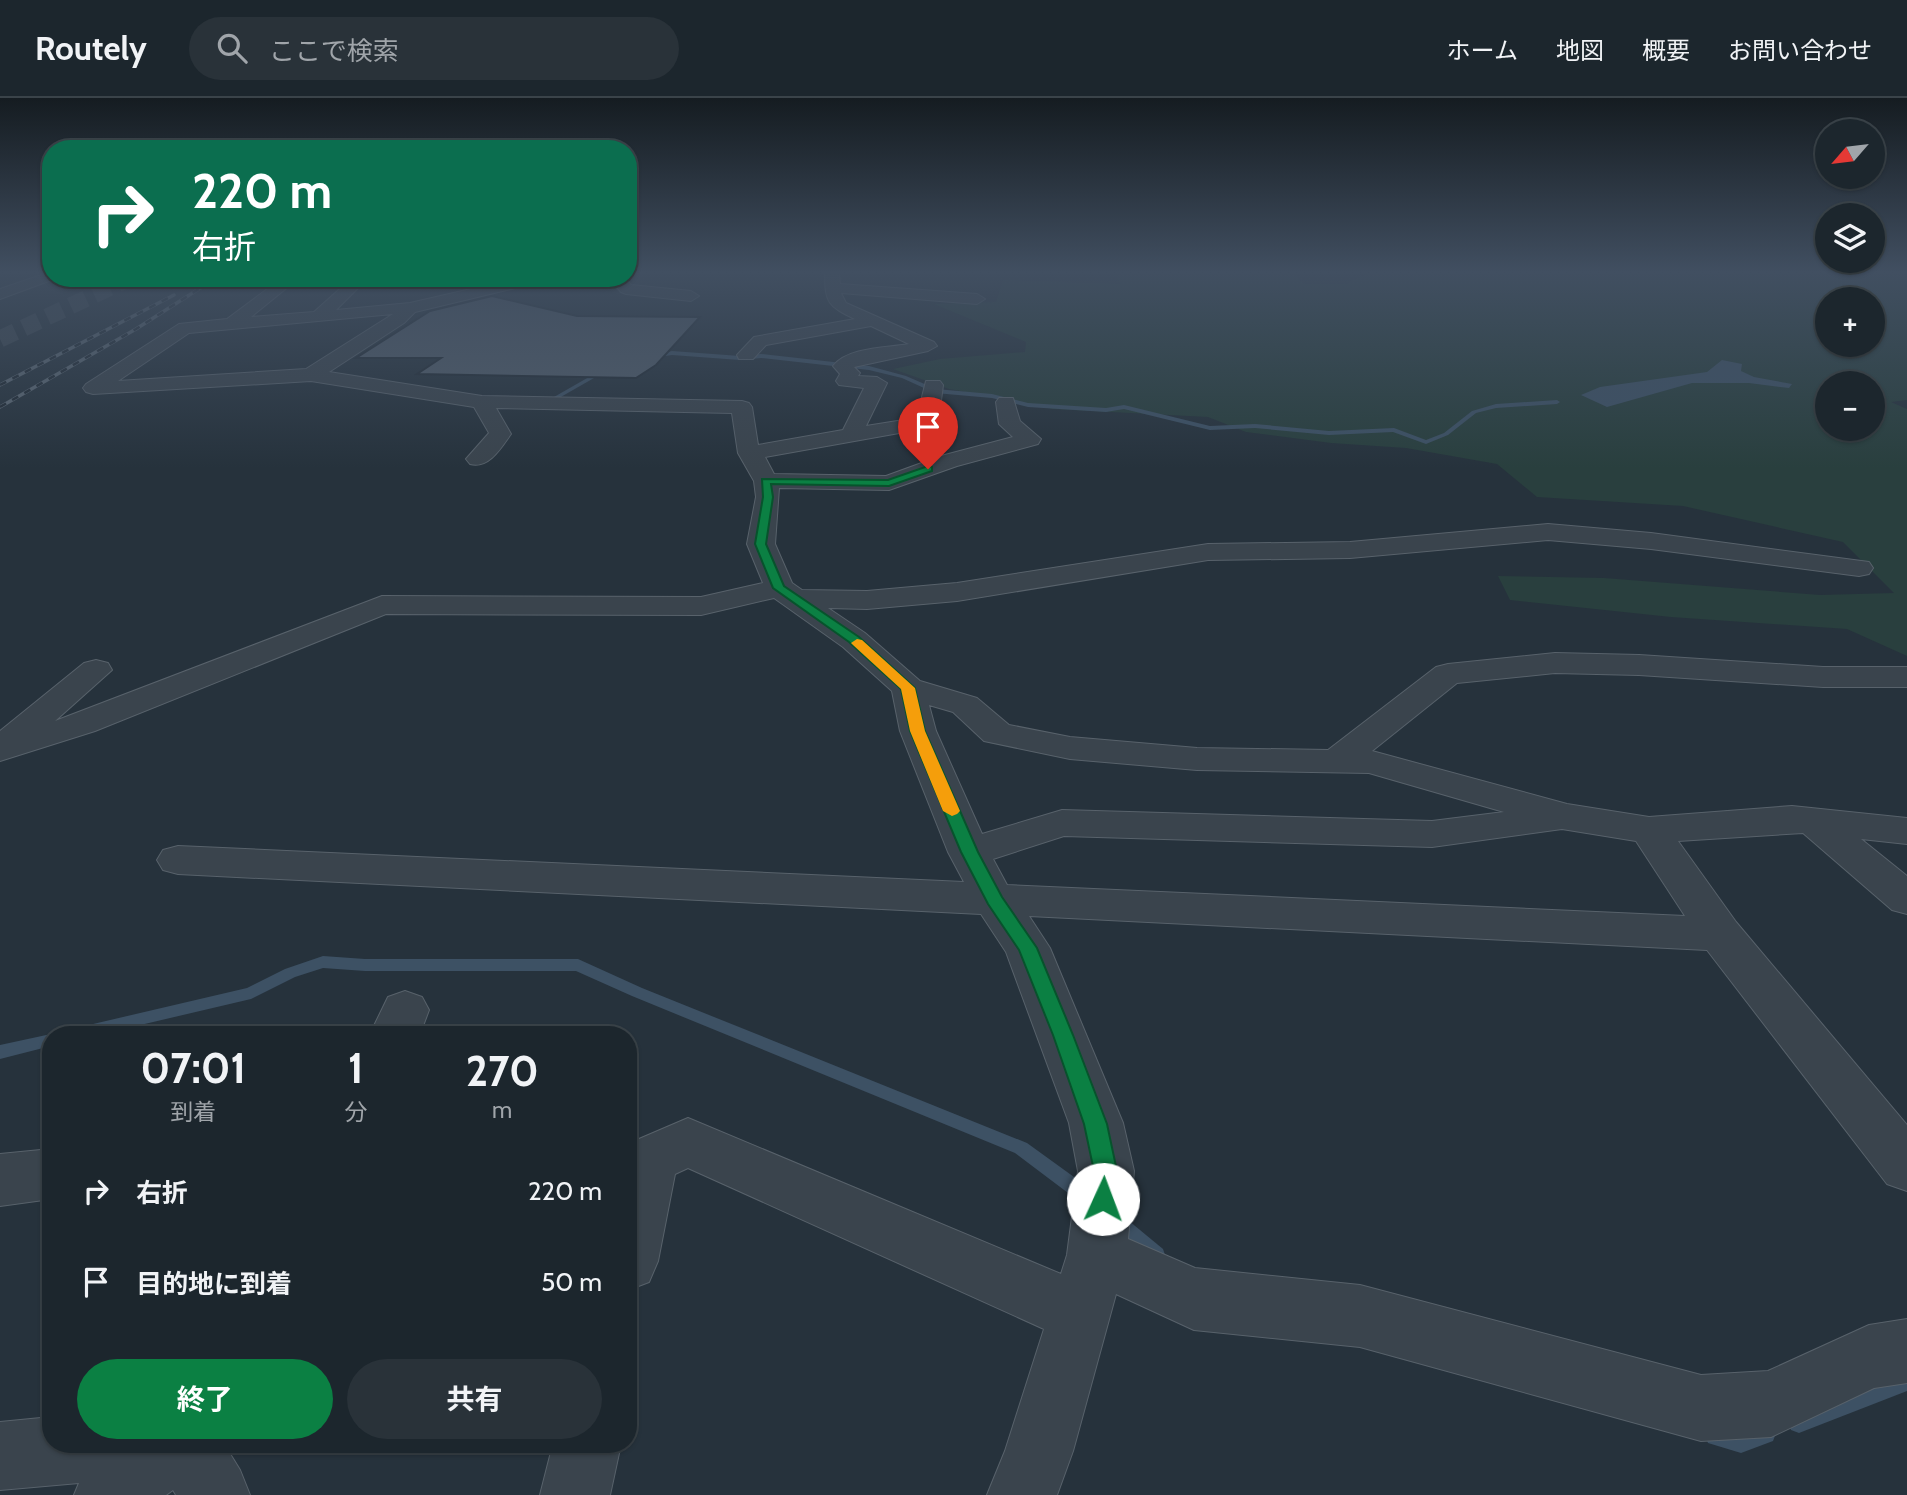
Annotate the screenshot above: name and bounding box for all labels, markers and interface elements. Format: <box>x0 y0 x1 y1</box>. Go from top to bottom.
search box <box>189 17 679 80</box>
text: Routely <box>35 28 147 68</box>
icon: search <box>213 29 251 67</box>
text: ここで検索 <box>269 35 399 67</box>
text: ホーム <box>1447 36 1518 65</box>
text: 地図 <box>1556 36 1604 65</box>
text: 概要 <box>1642 36 1690 65</box>
text: お問い合わせ <box>1728 36 1872 65</box>
north arrow <box>1815 119 1885 189</box>
map controls <box>1815 119 1885 441</box>
text: 220 m <box>192 161 332 220</box>
icon: right <box>77 168 168 259</box>
button: layers <box>1815 203 1885 273</box>
text: 右折 <box>192 227 256 266</box>
button: + <box>1815 287 1885 357</box>
button: − <box>1815 371 1885 441</box>
pin <box>898 397 958 469</box>
icon: arrive <box>909 408 947 446</box>
text: 07:01 <box>140 1042 246 1094</box>
text: 1 <box>348 1042 364 1094</box>
text: 270 <box>466 1045 539 1097</box>
text: m <box>492 1096 512 1124</box>
text: 到着 <box>170 1098 216 1126</box>
text: 分 <box>344 1098 367 1126</box>
position arrow <box>1066 1162 1140 1236</box>
icon: right <box>77 1172 115 1210</box>
text: 220 m <box>528 1175 602 1207</box>
text: 右折 <box>136 1177 188 1209</box>
icon: arrive <box>77 1263 115 1301</box>
text: 50 m <box>541 1266 602 1298</box>
text: 目的地に到着 <box>136 1268 292 1300</box>
button: 終了 <box>77 1359 333 1439</box>
button: 共有 <box>347 1359 602 1439</box>

